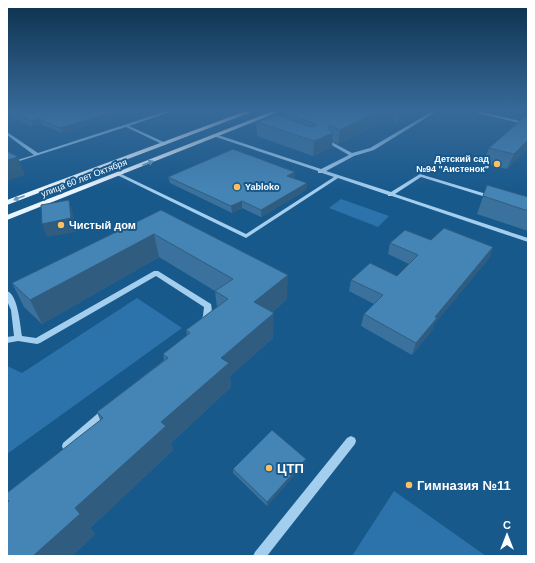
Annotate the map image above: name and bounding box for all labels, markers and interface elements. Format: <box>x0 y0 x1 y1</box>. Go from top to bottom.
place label: Детский сад №94 "Аистенок" <box>416 154 489 174</box>
street label: улица 60 лет Октября <box>40 157 129 199</box>
one-way arrow <box>142 159 154 165</box>
marker: Детский сад №94 "Аистенок" <box>492 159 502 169</box>
marker: Yabloko <box>232 182 242 192</box>
place label: Yabloko <box>245 182 280 192</box>
one-way arrow <box>12 196 24 202</box>
place label: Чистый дом <box>69 219 136 231</box>
marker: Чистый дом <box>56 220 66 230</box>
place label: ЦТП <box>277 461 304 476</box>
marker: ЦТП <box>264 463 274 473</box>
place label: Гимназия №11 <box>417 478 511 493</box>
marker: Гимназия №11 <box>404 480 414 490</box>
north arrow <box>487 515 527 555</box>
text: С <box>503 519 511 531</box>

